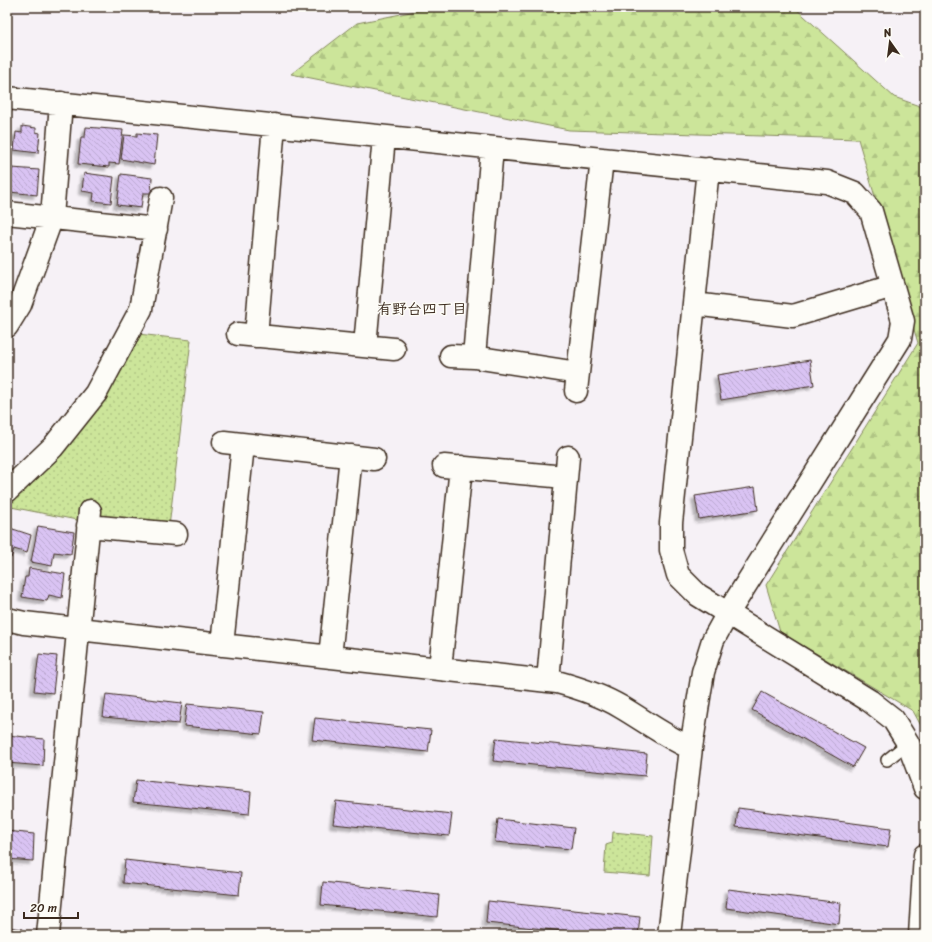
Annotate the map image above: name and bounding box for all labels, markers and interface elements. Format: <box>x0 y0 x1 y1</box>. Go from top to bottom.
north arrow <box>870 22 910 62</box>
text: N <box>881 23 894 43</box>
district label: 有野台四丁目 <box>377 296 467 322</box>
scale bar <box>24 894 78 920</box>
text: 20 m <box>30 897 57 919</box>

